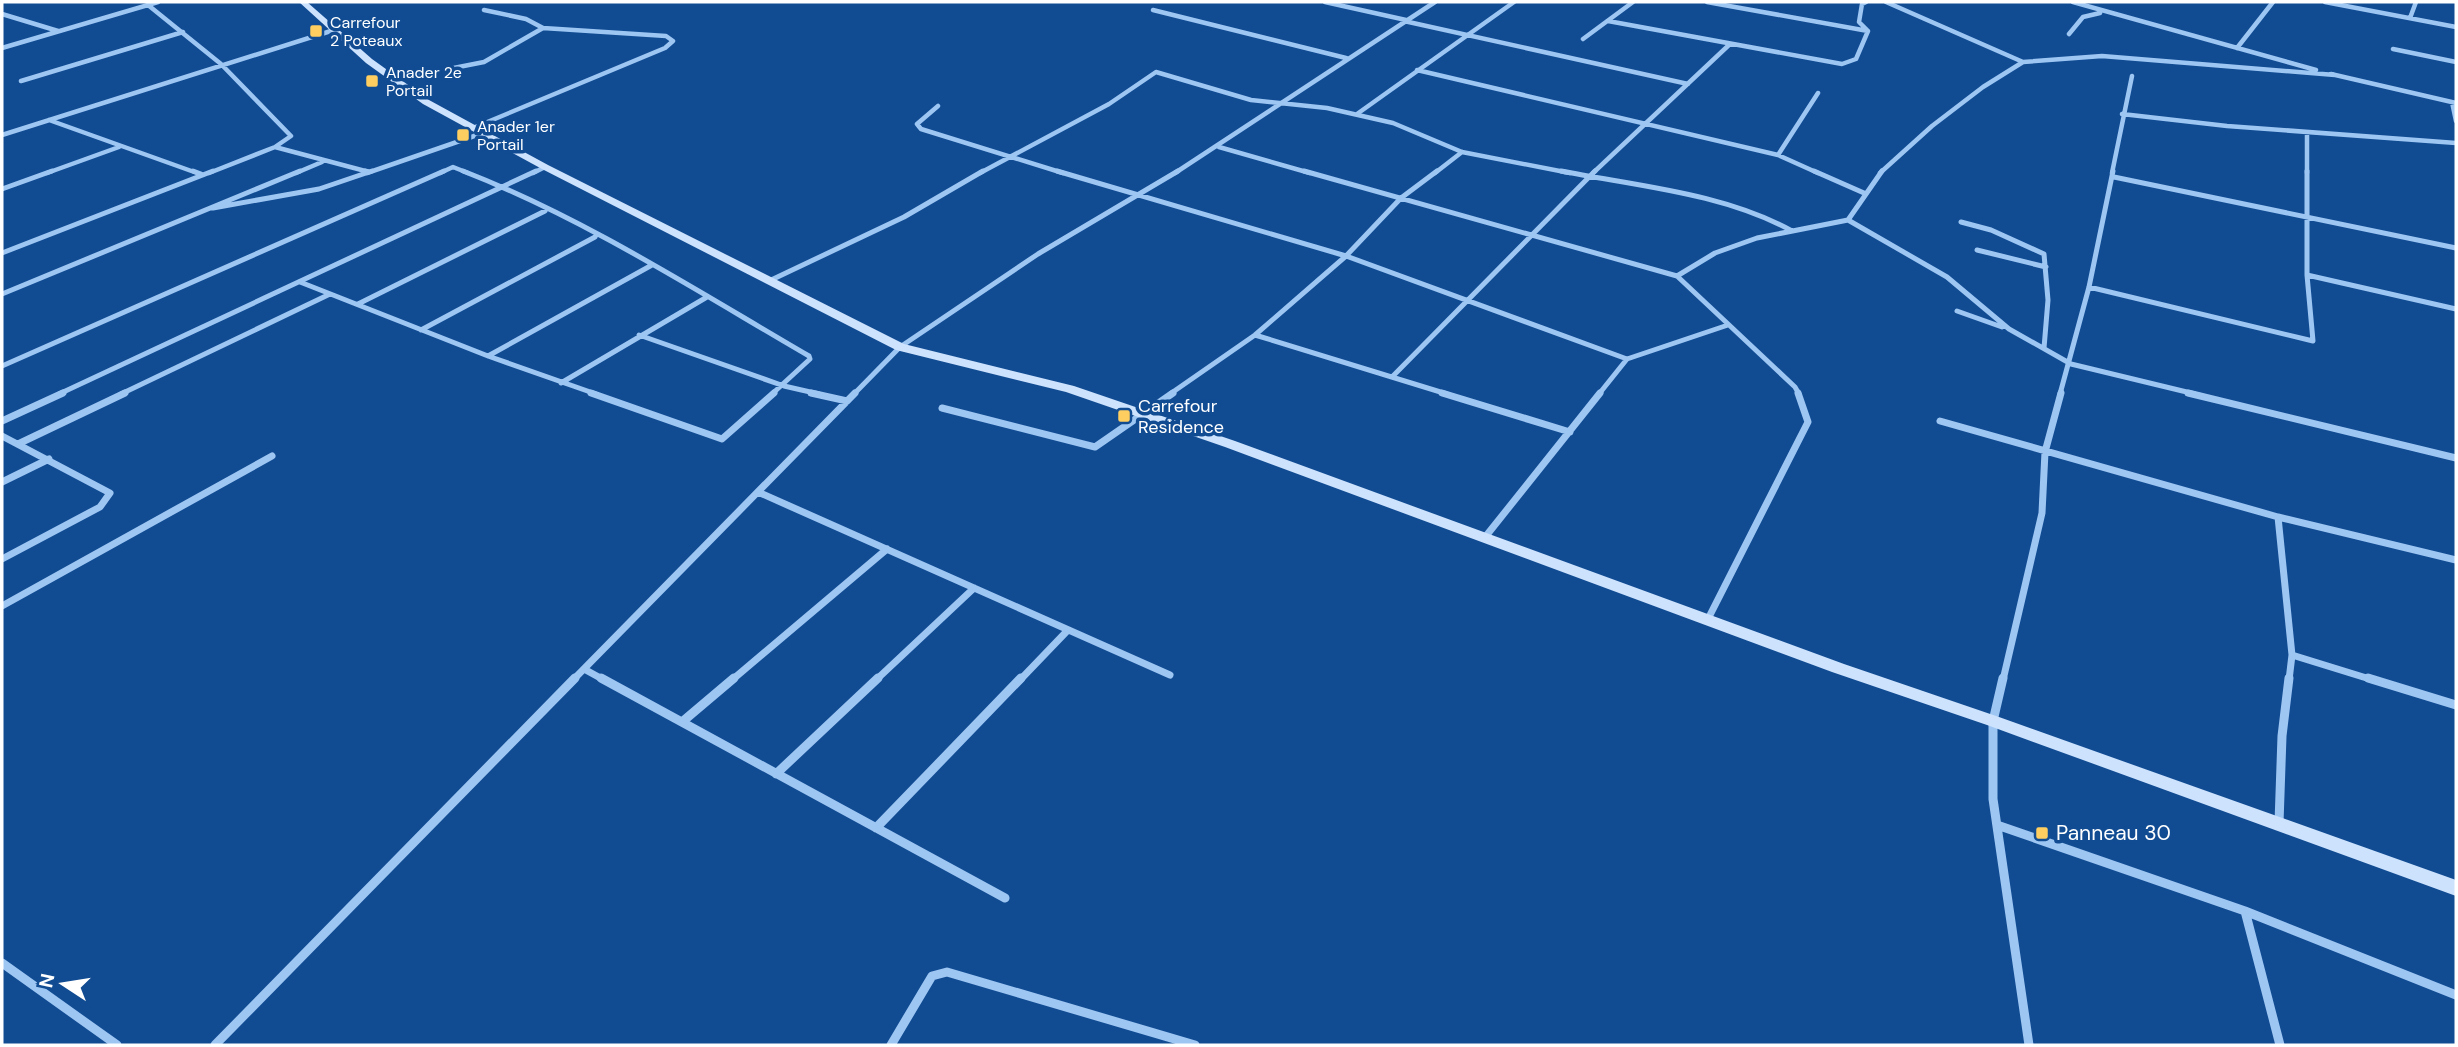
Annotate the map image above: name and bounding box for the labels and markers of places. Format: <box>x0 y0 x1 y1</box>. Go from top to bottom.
place label: Carrefour 2 Poteaux <box>330 12 402 51</box>
marker: Carrefour 2 Poteaux <box>308 23 324 39</box>
place label: Anader 2e Portail <box>386 62 462 101</box>
marker: Anader 2e Portail <box>364 73 380 89</box>
place label: Anader 1er Portail <box>477 116 555 155</box>
marker: Anader 1er Portail <box>455 127 471 143</box>
place label: Carrefour Residence <box>1138 394 1224 439</box>
marker: Carrefour Residence <box>1116 408 1132 424</box>
place label: Panneau 30 <box>2056 819 2171 847</box>
marker: Panneau 30 <box>2034 825 2050 841</box>

